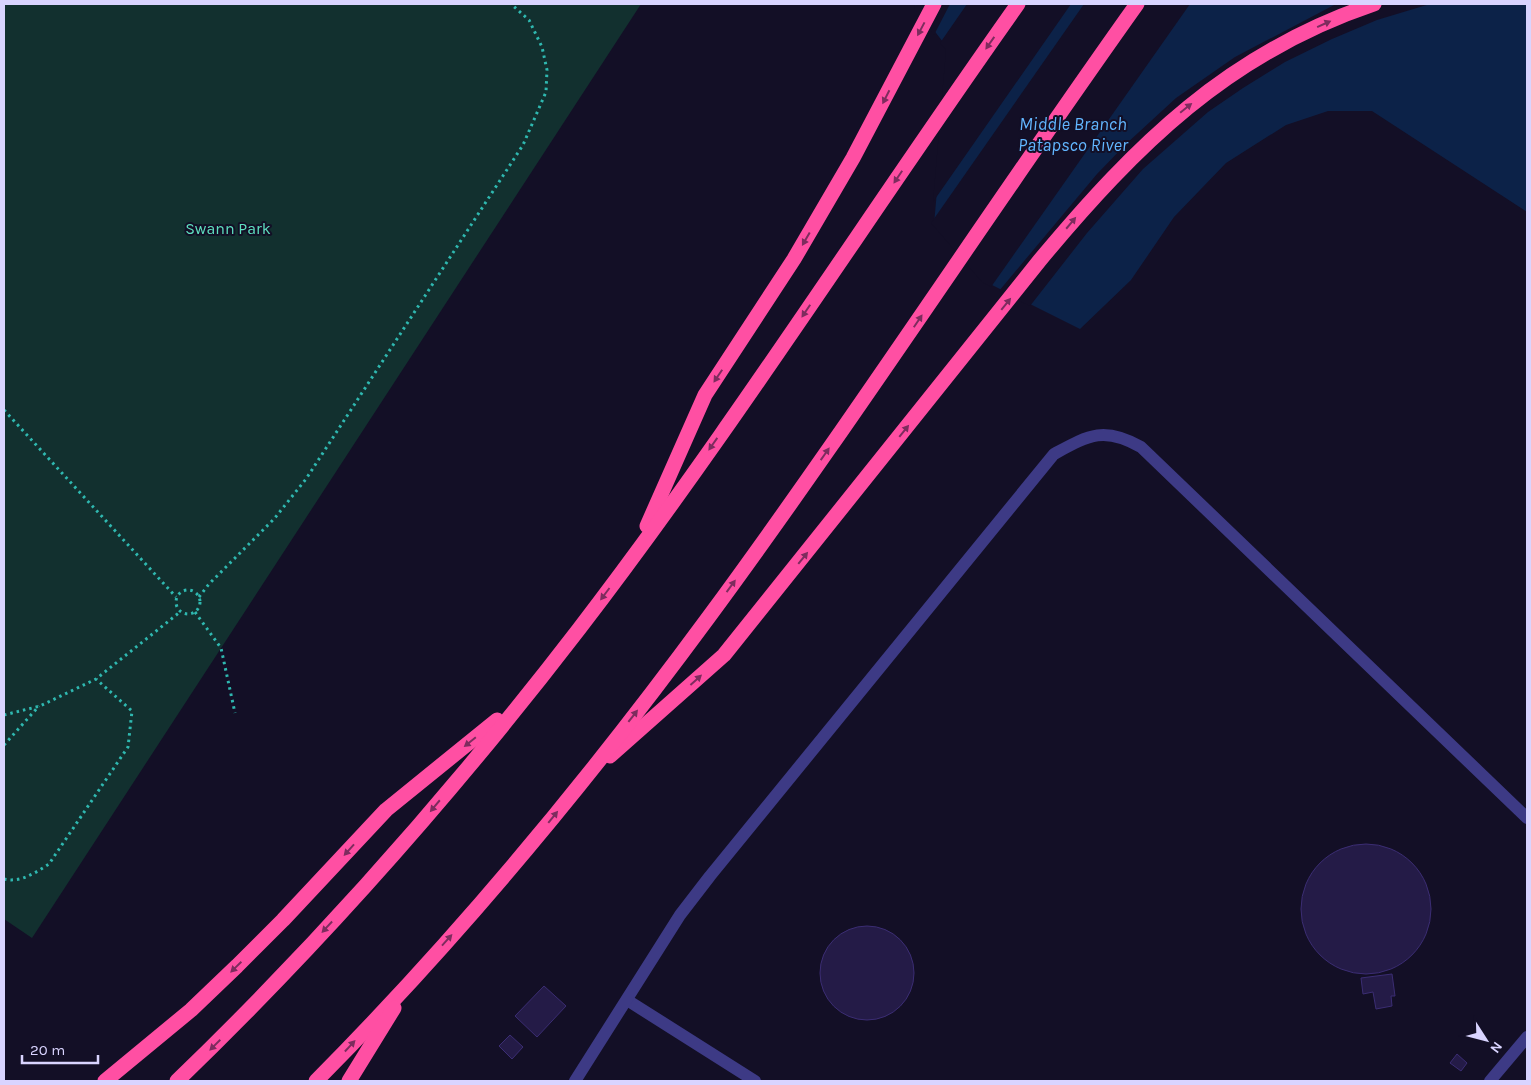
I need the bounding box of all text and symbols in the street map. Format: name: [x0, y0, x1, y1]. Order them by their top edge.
one-way arrow: [1317, 19, 1331, 27]
one-way arrow: [917, 22, 925, 36]
one-way arrow: [985, 37, 995, 50]
one-way arrow: [882, 90, 890, 105]
one-way arrow: [1179, 103, 1192, 114]
water label: Middle Branch Patapsco River: [1018, 113, 1129, 156]
one-way arrow: [893, 171, 903, 184]
one-way arrow: [1066, 217, 1077, 230]
park label: Swann Park: [185, 219, 271, 238]
one-way arrow: [801, 232, 810, 245]
one-way arrow: [1000, 298, 1011, 311]
one-way arrow: [801, 305, 811, 318]
one-way arrow: [913, 314, 923, 327]
one-way arrow: [713, 369, 723, 382]
one-way arrow: [899, 424, 909, 438]
one-way arrow: [708, 438, 718, 451]
one-way arrow: [819, 448, 830, 461]
one-way arrow: [797, 551, 808, 564]
one-way arrow: [726, 580, 736, 593]
one-way arrow: [600, 587, 610, 601]
one-way arrow: [690, 674, 702, 686]
one-way arrow: [628, 709, 638, 723]
one-way arrow: [464, 737, 477, 748]
one-way arrow: [429, 799, 440, 812]
one-way arrow: [547, 811, 558, 824]
one-way arrow: [343, 844, 355, 856]
one-way arrow: [321, 921, 333, 933]
one-way arrow: [441, 935, 453, 947]
one-way arrow: [230, 961, 242, 973]
north arrow: [1461, 1015, 1511, 1065]
scale bar: [22, 1032, 99, 1064]
one-way arrow: [209, 1038, 221, 1050]
text: N: [1486, 1038, 1506, 1056]
text: 20 m: [30, 1041, 65, 1059]
one-way arrow: [344, 1041, 356, 1053]

